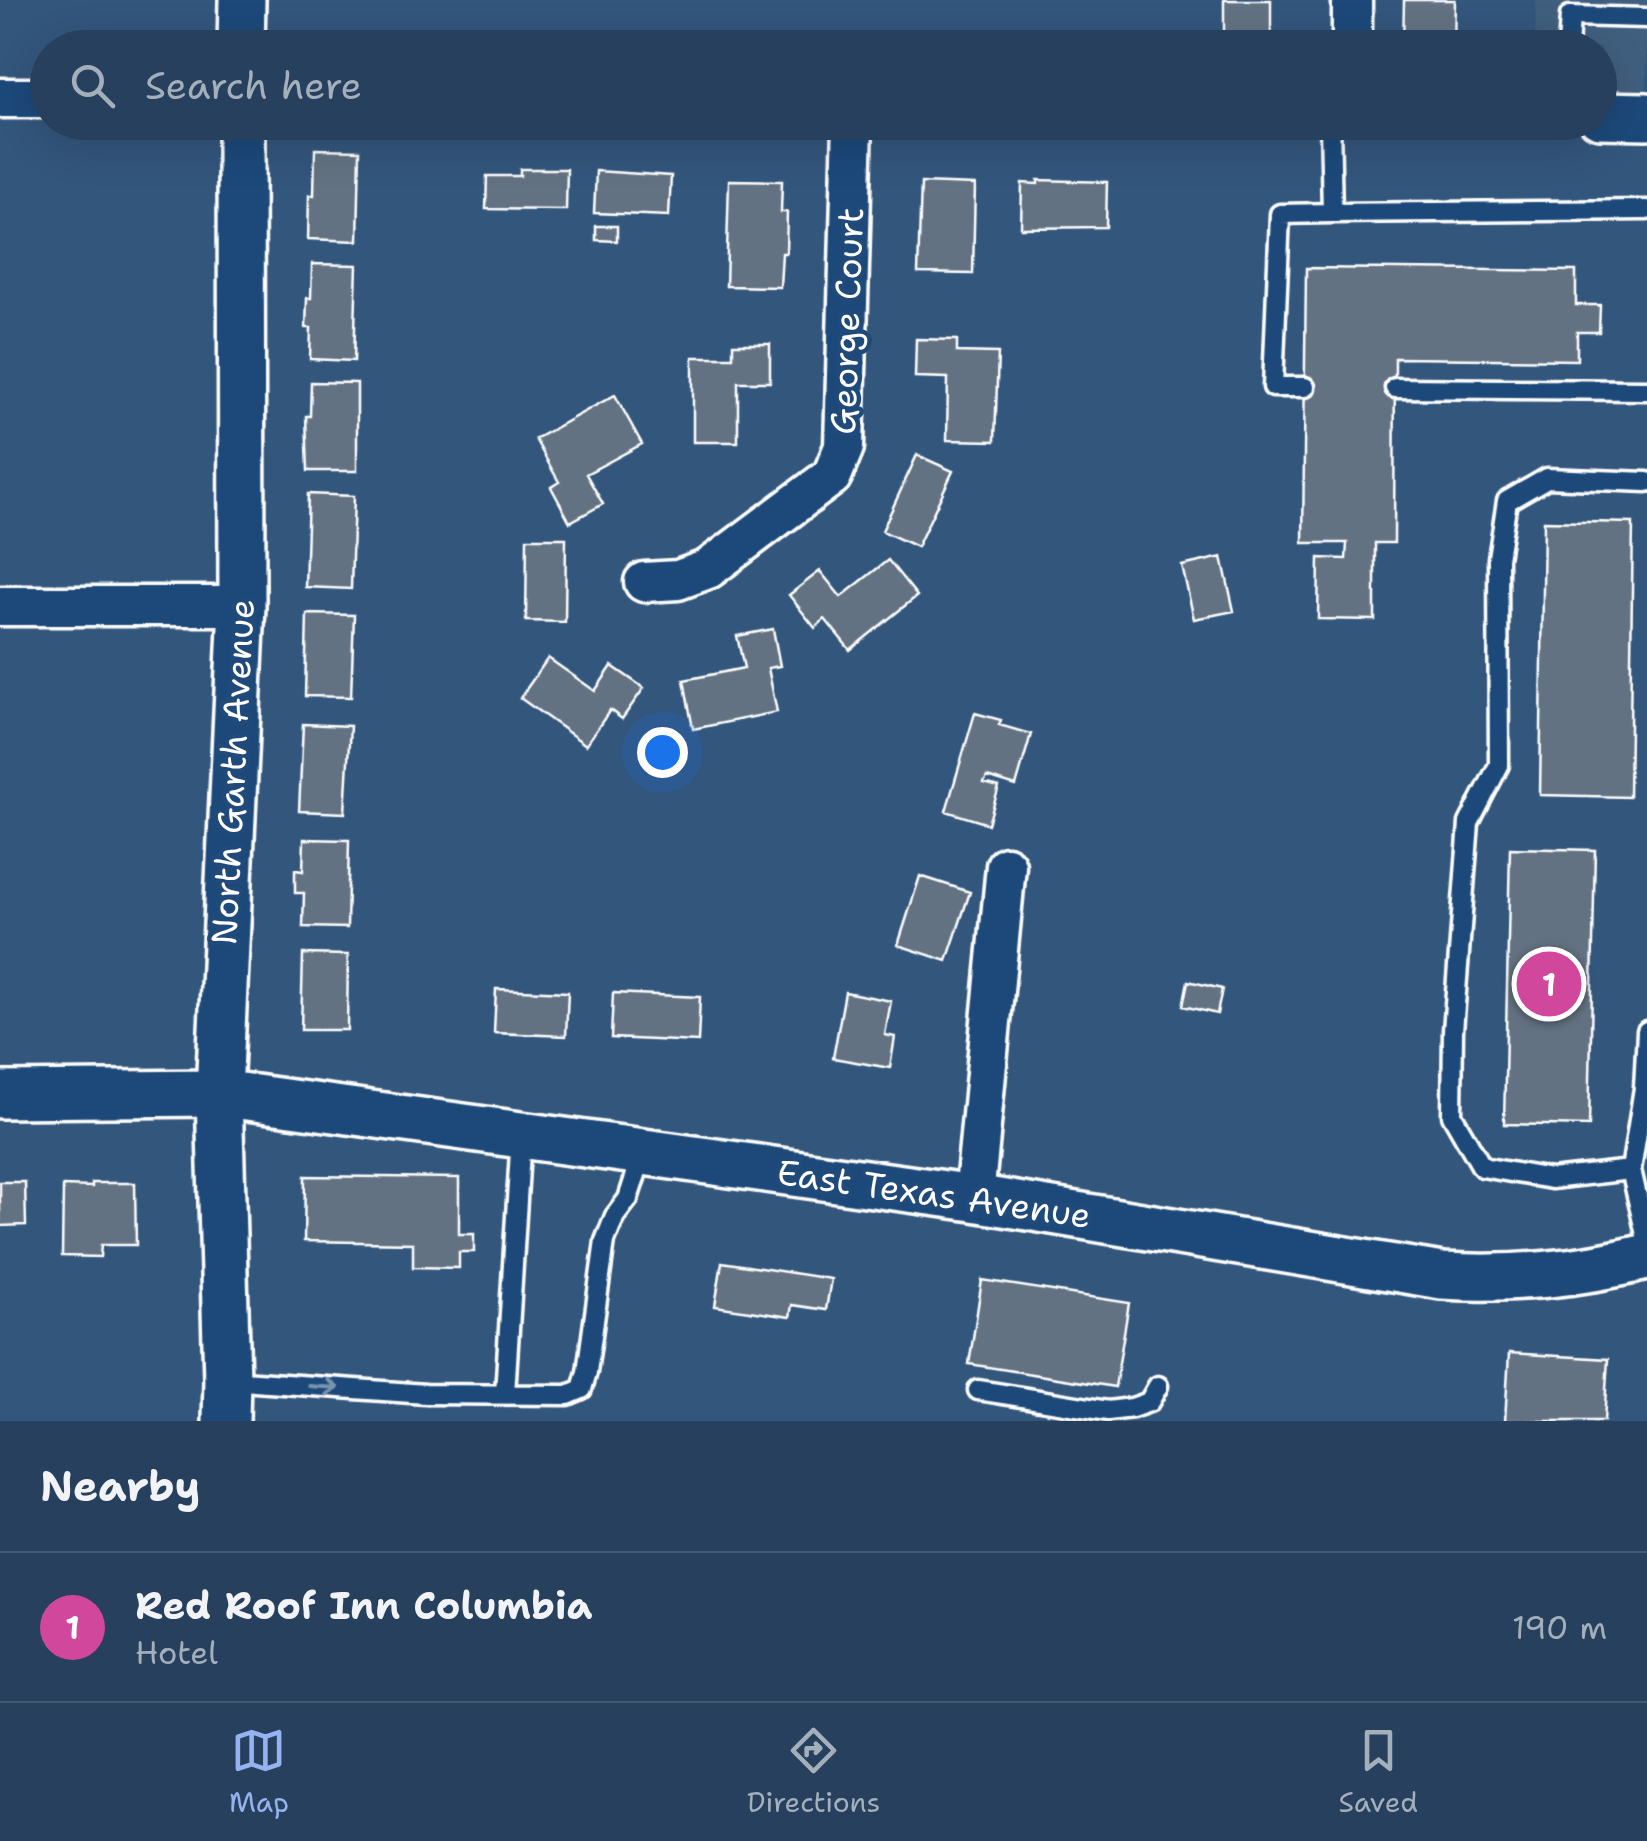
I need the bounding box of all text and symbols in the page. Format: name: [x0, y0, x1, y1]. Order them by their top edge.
search box: [30, 30, 1617, 140]
icon: search: [65, 58, 120, 113]
text: Search here: [145, 60, 362, 111]
street label: George Court: [819, 207, 874, 435]
street label: North Garth Avenue: [200, 598, 265, 946]
your location: [637, 727, 688, 778]
pin: 1: [1516, 946, 1582, 1022]
street label: East Texas Avenue: [774, 1148, 1094, 1239]
one-way arrow: [308, 1378, 340, 1397]
text: Nearby: [40, 1458, 200, 1514]
text: Red Roof Inn Columbia: [135, 1580, 592, 1631]
text: 1: [65, 1606, 80, 1649]
text: 190 m: [1512, 1606, 1607, 1649]
text: Hotel: [135, 1631, 218, 1674]
tab: Map: [229, 1723, 289, 1821]
tab: Directions: [747, 1723, 880, 1821]
tab: Saved: [1338, 1723, 1418, 1821]

